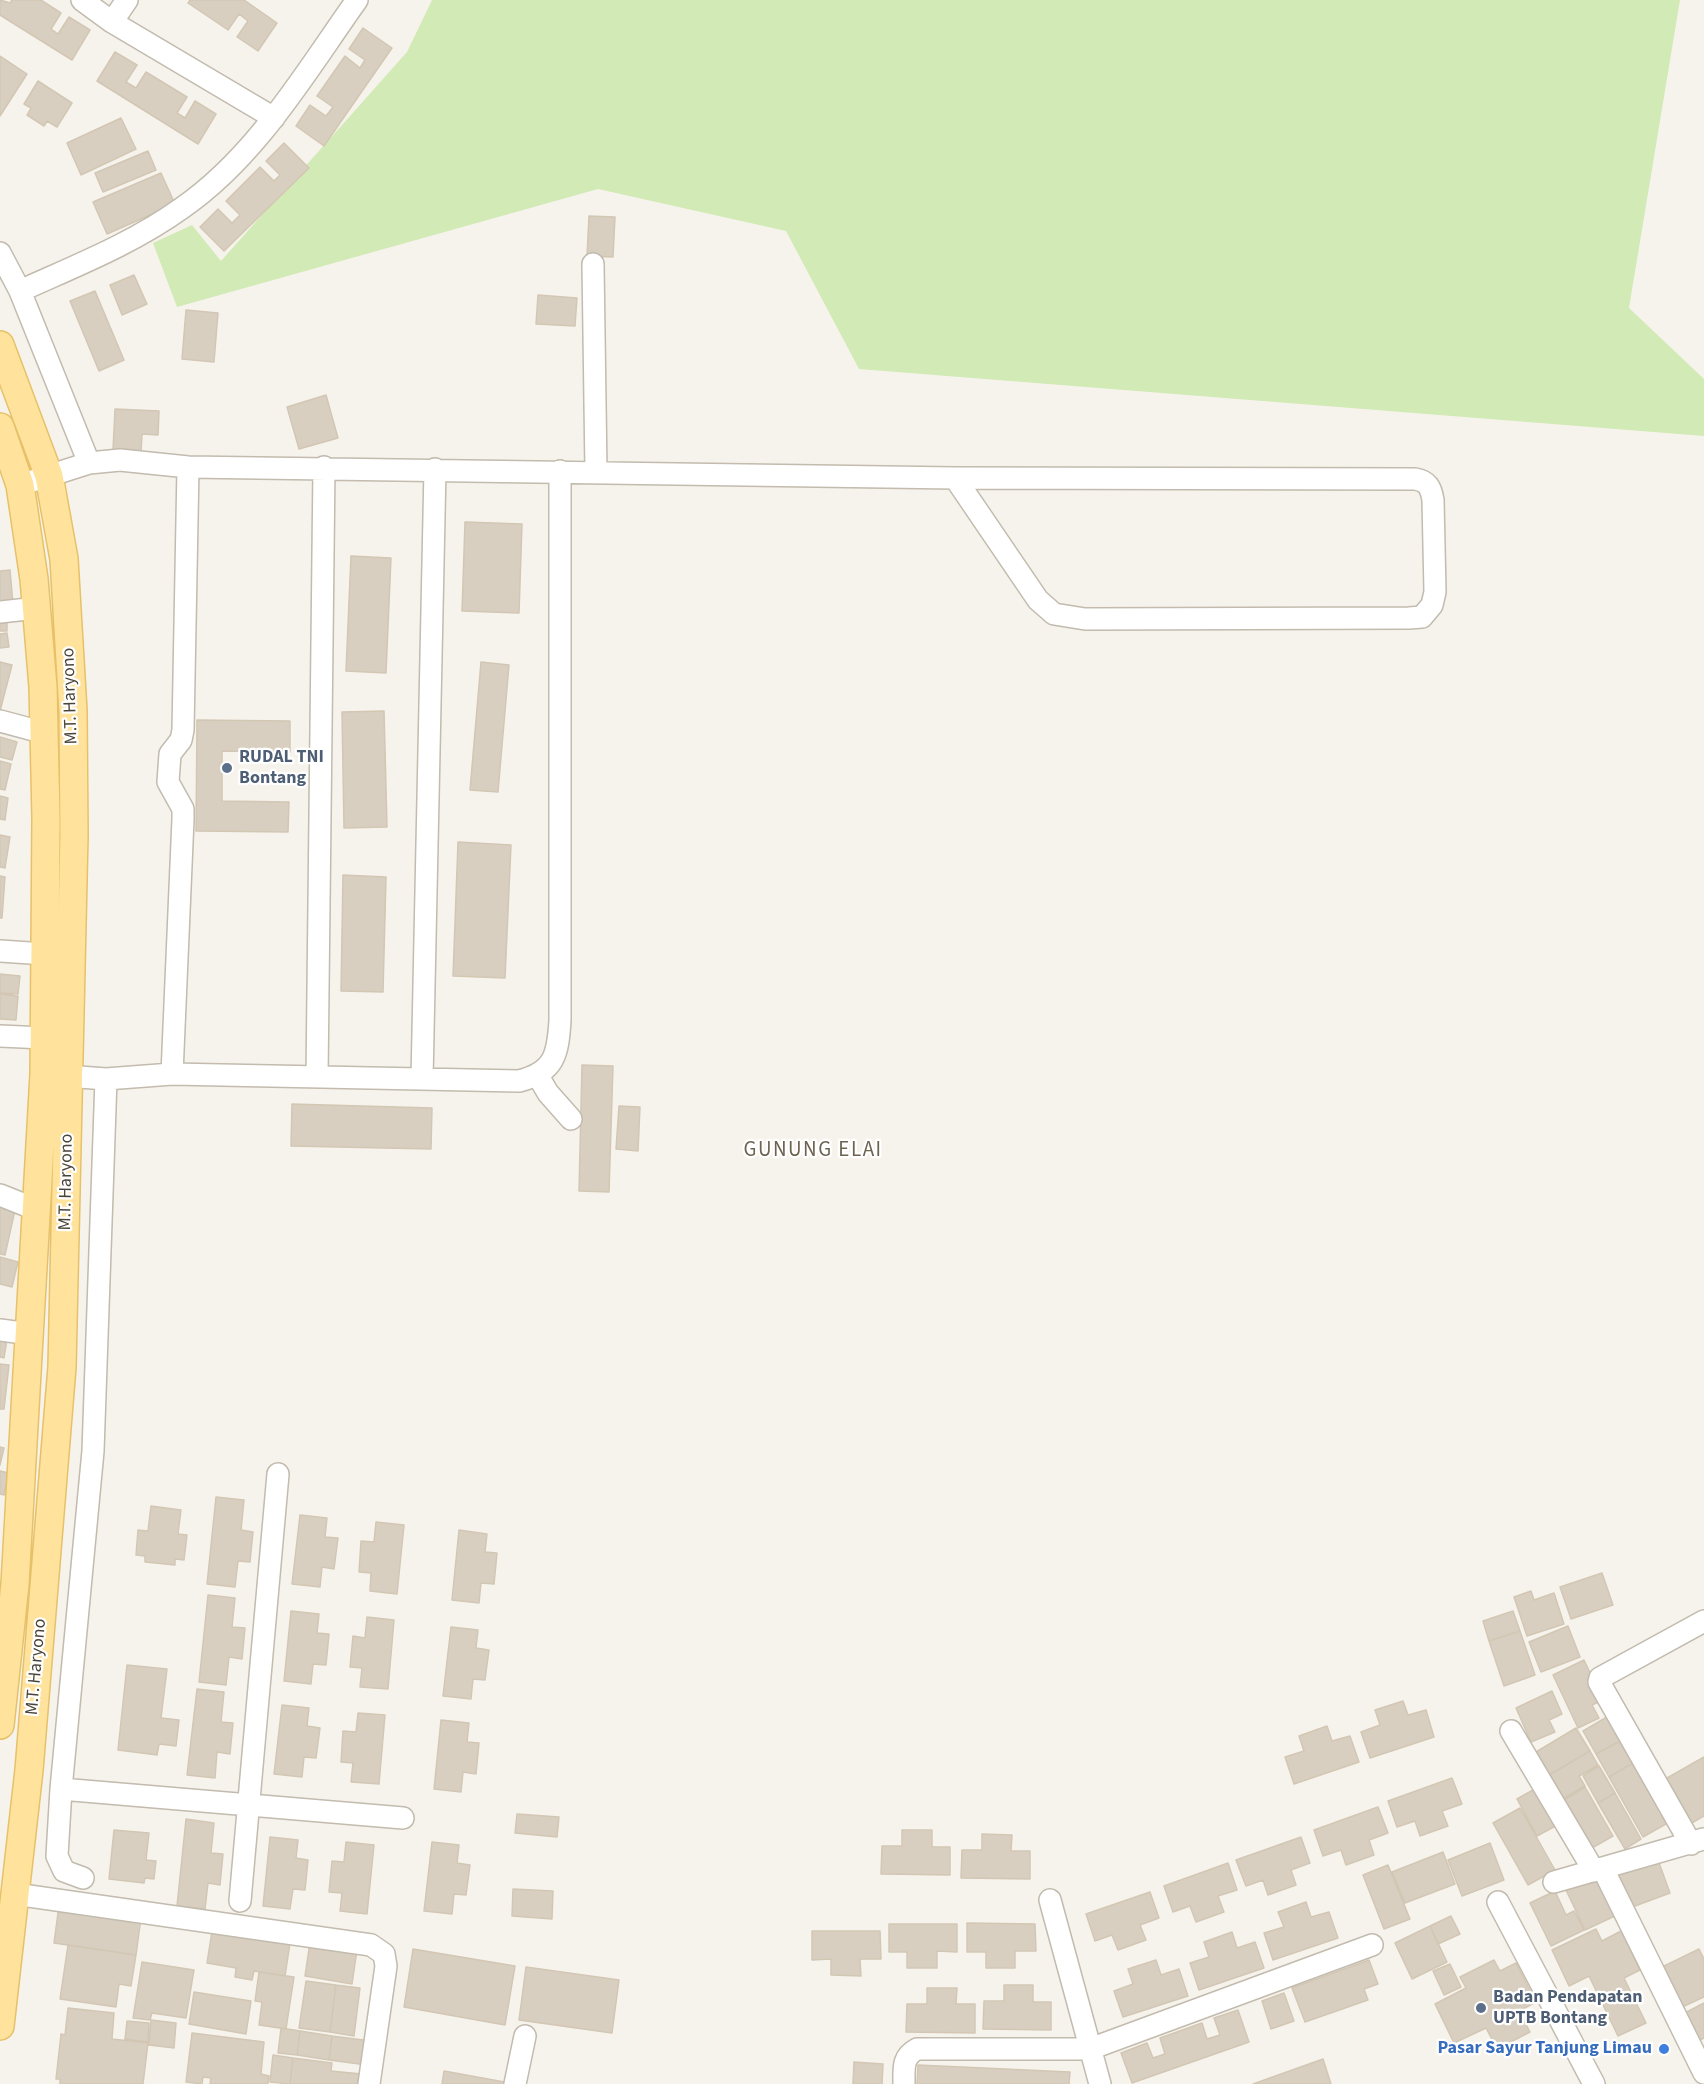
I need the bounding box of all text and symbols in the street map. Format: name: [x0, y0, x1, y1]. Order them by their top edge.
street label: M.T. Haryono: [59, 647, 83, 745]
place label: RUDAL TNI Bontang: [239, 747, 324, 789]
marker: RUDAL TNI Bontang: [220, 761, 234, 775]
street label: M.T. Haryono: [55, 1133, 79, 1231]
district label: GUNUNG ELAI: [743, 1138, 883, 1164]
street label: M.T. Haryono: [22, 1618, 52, 1716]
place label: Badan Pendapatan UPTB Bontang: [1493, 1987, 1642, 2030]
marker: Badan Pendapatan UPTB Bontang: [1474, 2001, 1488, 2015]
place label: Pasar Sayur Tanjung Limau: [1437, 2038, 1652, 2060]
marker: Pasar Sayur Tanjung Limau: [1657, 2042, 1671, 2056]

